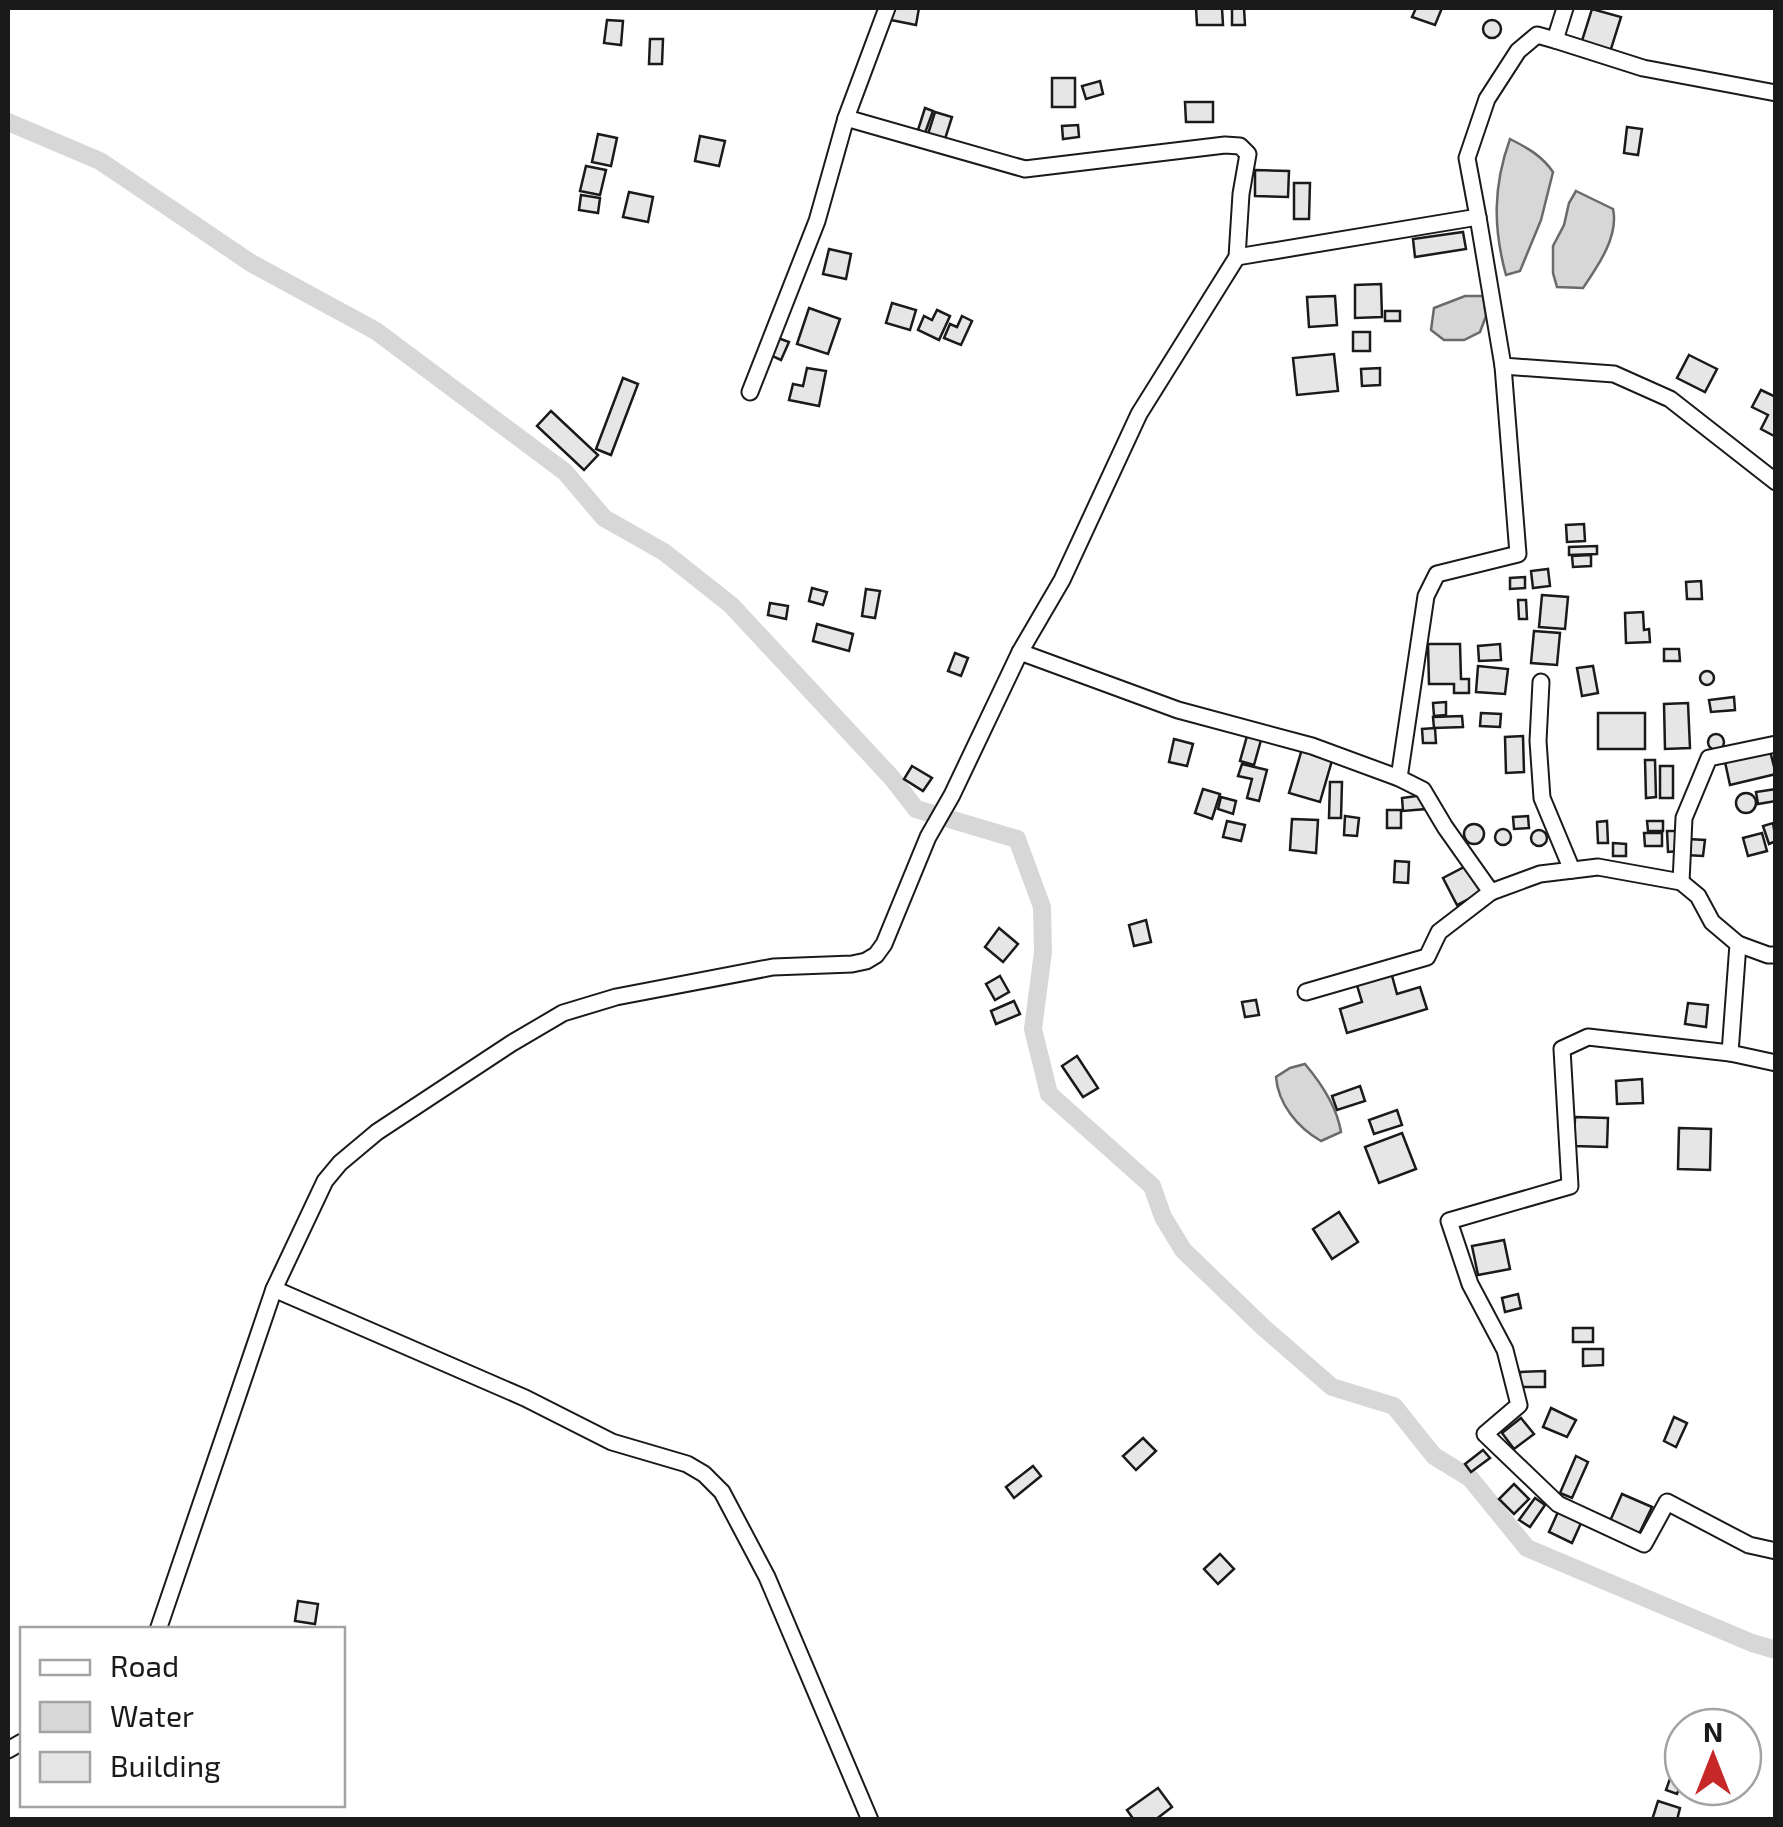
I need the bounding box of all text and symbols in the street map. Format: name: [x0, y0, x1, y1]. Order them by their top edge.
legend: [20, 1627, 345, 1807]
text: Road: [110, 1647, 179, 1683]
text: Water: [110, 1697, 194, 1733]
north arrow: [1663, 1707, 1763, 1807]
text: N: [1703, 1714, 1723, 1748]
text: Building: [110, 1747, 221, 1783]

